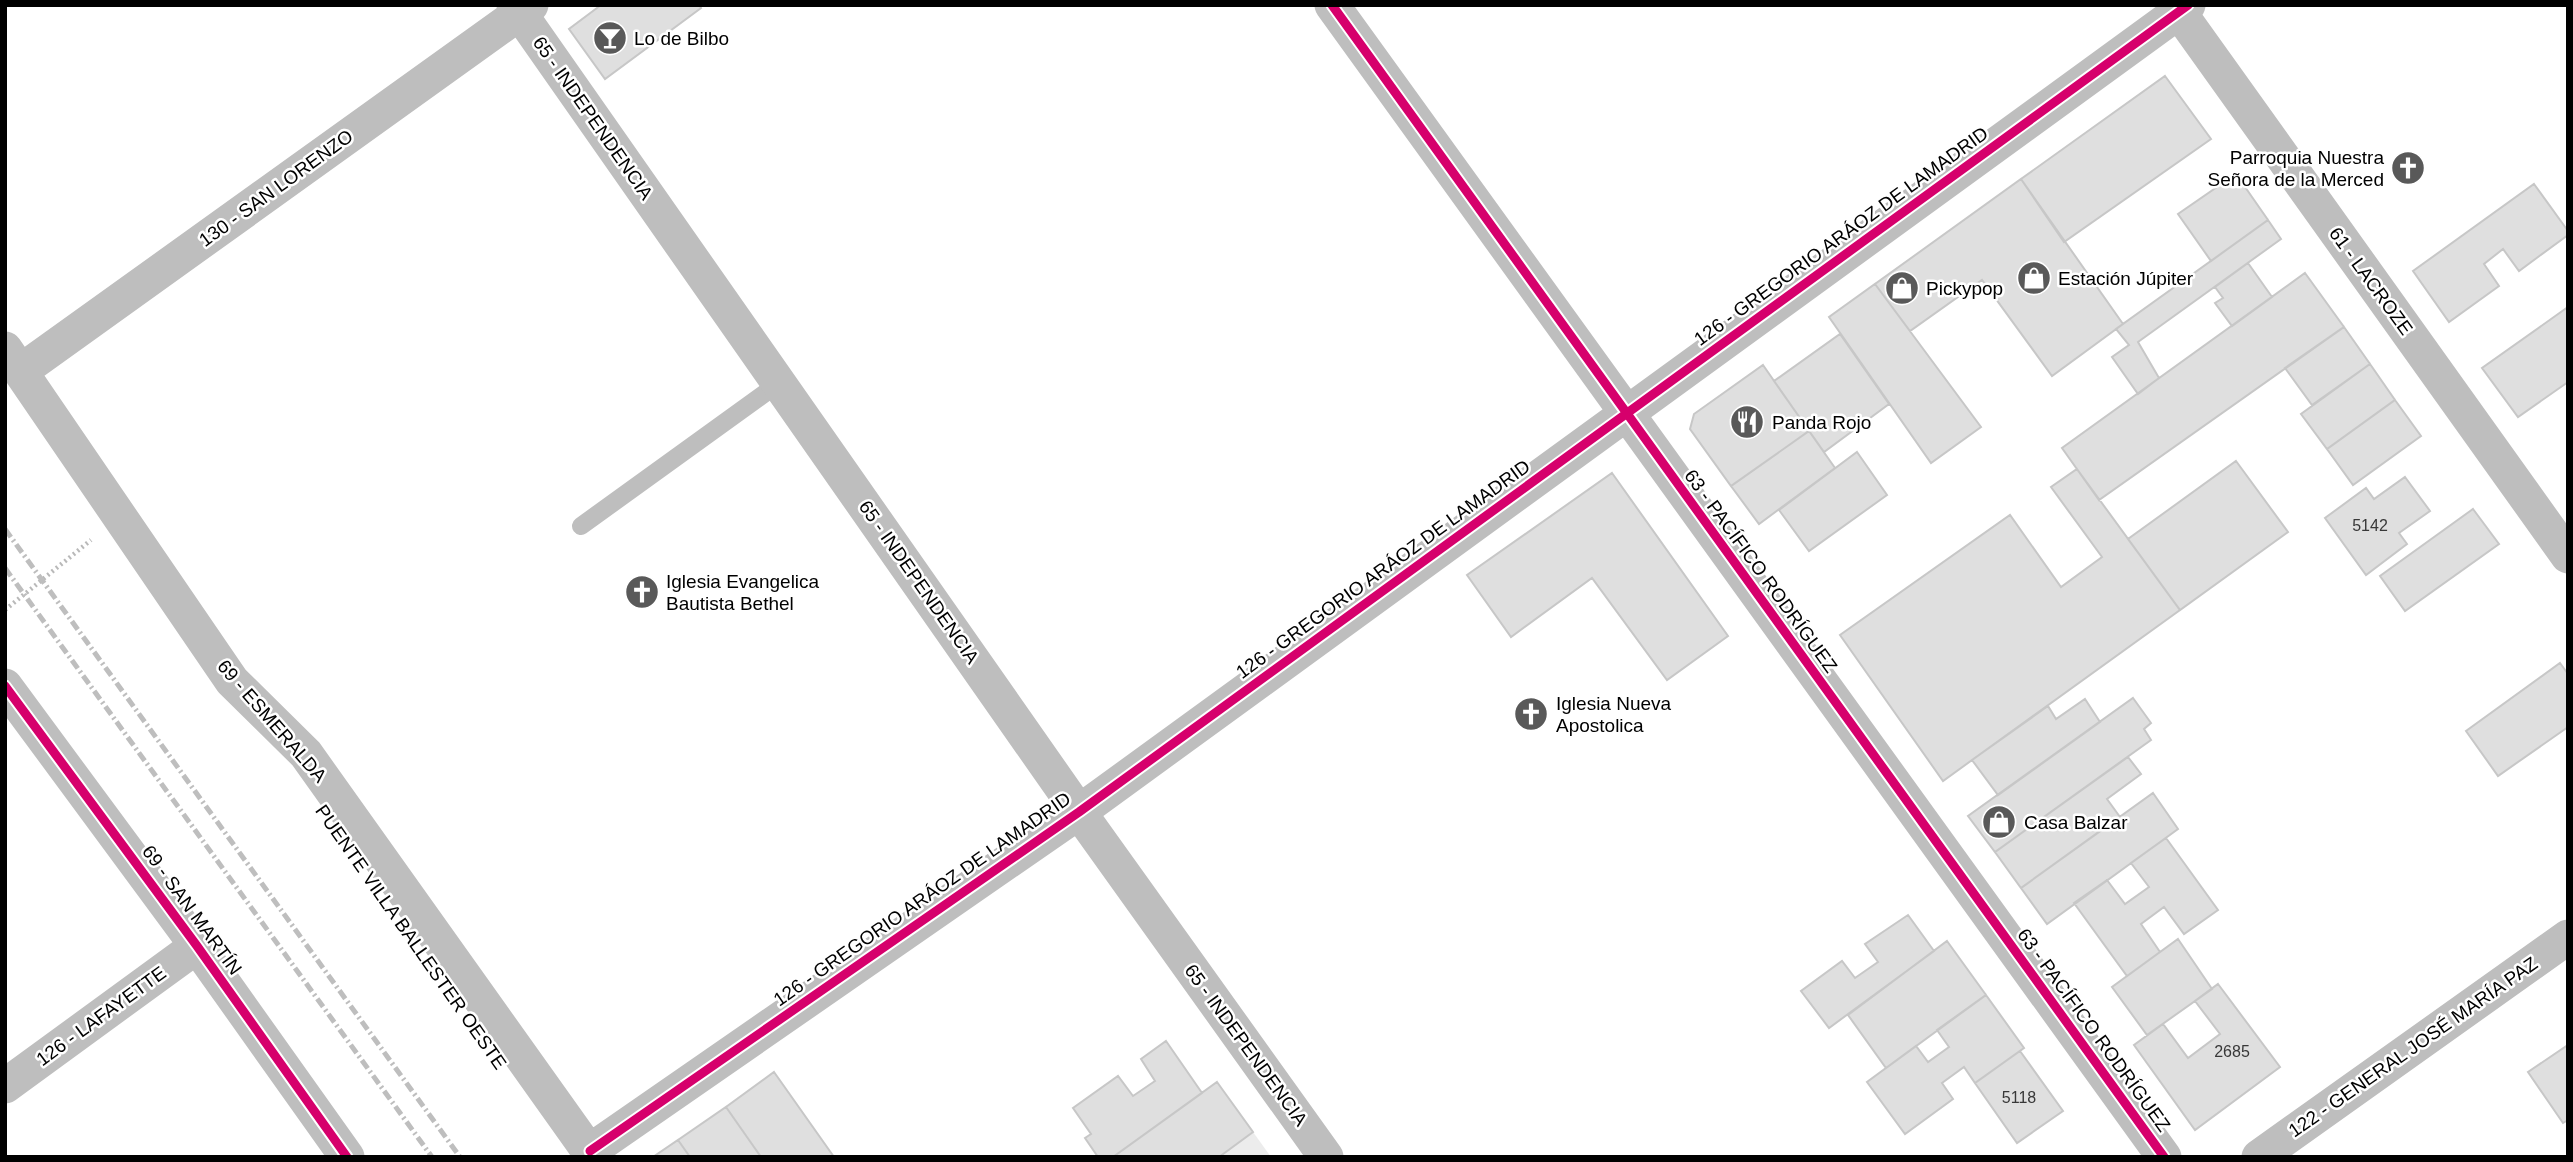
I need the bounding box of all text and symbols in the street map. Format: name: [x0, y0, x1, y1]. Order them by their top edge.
bar icon: Lo de Bilbo: [591, 19, 629, 57]
place label: Lo de Bilbo: [634, 28, 729, 49]
street label: 65 - INDEPENDENCIA: [529, 32, 657, 204]
street label: 126 - GREGORIO ARÁOZ DE LAMADRID: [1690, 122, 1992, 350]
street label: 130 - SAN LORENZO: [195, 125, 357, 251]
place label: Parroquia Nuestra Señora de la Merced: [2208, 147, 2384, 190]
church icon: Parroquia Nuestra Señora de la Merced: [2389, 149, 2427, 187]
street label: 61 - LACROZE: [2325, 223, 2417, 339]
shop icon: Estación Júpiter: [2015, 259, 2053, 297]
place label: Estación Júpiter: [2058, 268, 2194, 289]
shop icon: Pickypop: [1883, 269, 1921, 307]
place label: Pickypop: [1926, 278, 2003, 299]
restaurant icon: Panda Rojo: [1728, 403, 1766, 441]
place label: Panda Rojo: [1772, 412, 1871, 433]
street label: 126 - GREGORIO ARÁOZ DE LAMADRID: [1232, 455, 1534, 683]
street label: 63 - PACÍFICO RODRÍGUEZ: [1680, 465, 1842, 677]
street label: 65 - INDEPENDENCIA: [855, 496, 983, 668]
house number: 5142: [2352, 517, 2388, 534]
place label: Iglesia Evangelica Bautista Bethel: [666, 571, 820, 614]
church icon: Iglesia Evangelica Bautista Bethel: [623, 573, 661, 611]
street label: 69 - ESMERALDA: [213, 656, 331, 787]
place label: Iglesia Nueva Apostolica: [1556, 693, 1672, 736]
church icon: Iglesia Nueva Apostolica: [1512, 695, 1550, 733]
street label: 126 - GREGORIO ARÁOZ DE LAMADRID: [769, 788, 1075, 1010]
street label: PUENTE VILLA BALLESTER OESTE: [311, 801, 511, 1073]
shop icon: Casa Balzar: [1980, 803, 2018, 841]
place label: Casa Balzar: [2024, 812, 2128, 833]
street label: 69 - SAN MARTÍN: [138, 841, 246, 979]
street label: 63 - PACÍFICO RODRÍGUEZ: [2013, 924, 2175, 1136]
street label: 122 - GENERAL JOSÉ MARÍA PAZ: [2285, 952, 2542, 1141]
street label: 65 - INDEPENDENCIA: [1180, 960, 1312, 1130]
street label: 126 - LAFAYETTE: [32, 962, 170, 1070]
house number: 2685: [2214, 1043, 2250, 1060]
house number: 5118: [2002, 1089, 2036, 1106]

